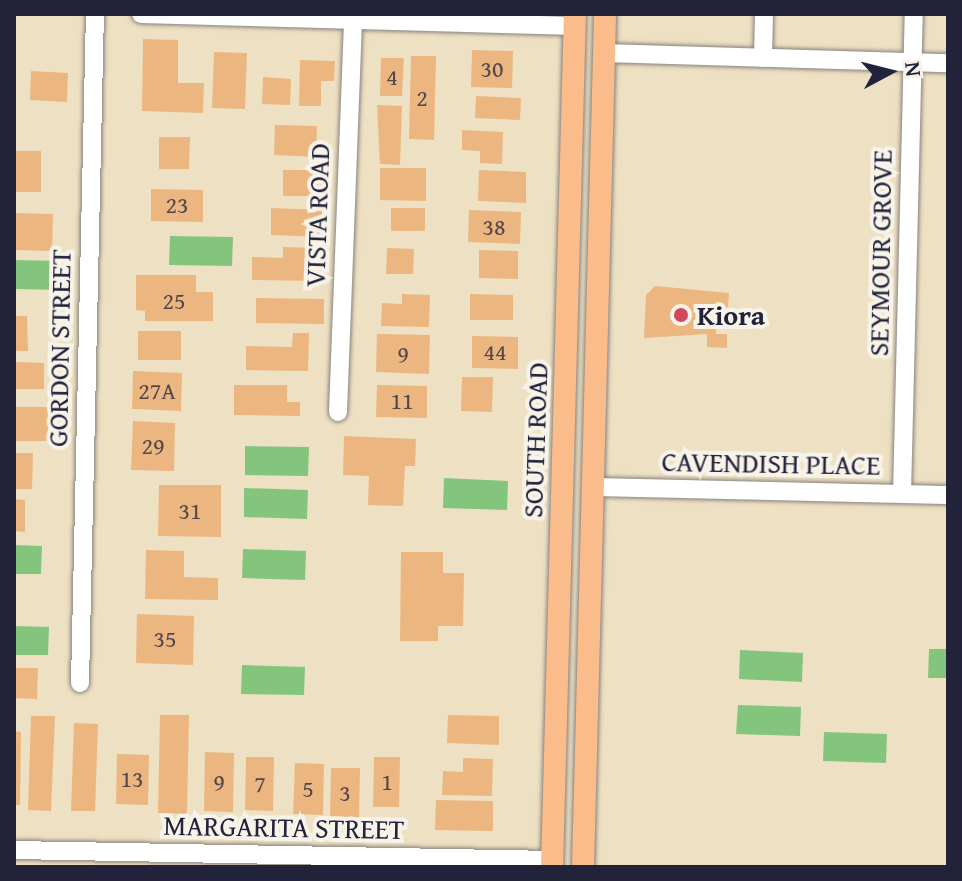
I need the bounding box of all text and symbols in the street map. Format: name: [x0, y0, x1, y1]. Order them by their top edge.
north arrow: [850, 32, 930, 112]
house number: 30: [480, 55, 504, 83]
text: N: [897, 60, 931, 78]
house number: 4: [386, 63, 398, 91]
house number: 2: [416, 84, 428, 112]
street label: VISTA ROAD: [298, 142, 336, 288]
street label: SEYMOUR GROVE: [861, 149, 899, 357]
house number: 23: [165, 191, 189, 219]
house number: 38: [482, 213, 506, 241]
street label: GORDON STREET: [40, 249, 78, 447]
house number: 25: [162, 287, 186, 315]
place label: Kiora: [697, 298, 765, 332]
marker: Kiora: [672, 306, 690, 324]
house number: 44: [483, 338, 507, 366]
house number: 9: [397, 340, 409, 368]
street label: SOUTH ROAD: [515, 362, 555, 518]
house number: 27A: [138, 377, 176, 405]
house number: 11: [390, 387, 414, 415]
house number: 29: [141, 432, 165, 460]
street label: CAVENDISH PLACE: [661, 444, 881, 482]
house number: 31: [178, 497, 202, 525]
house number: 35: [153, 625, 177, 653]
house number: 13: [120, 765, 144, 793]
house number: 9: [213, 768, 225, 796]
house number: 1: [381, 768, 393, 796]
house number: 7: [254, 770, 266, 798]
house number: 5: [302, 775, 314, 803]
house number: 3: [339, 779, 351, 807]
street label: MARGARITA STREET: [163, 808, 405, 846]

